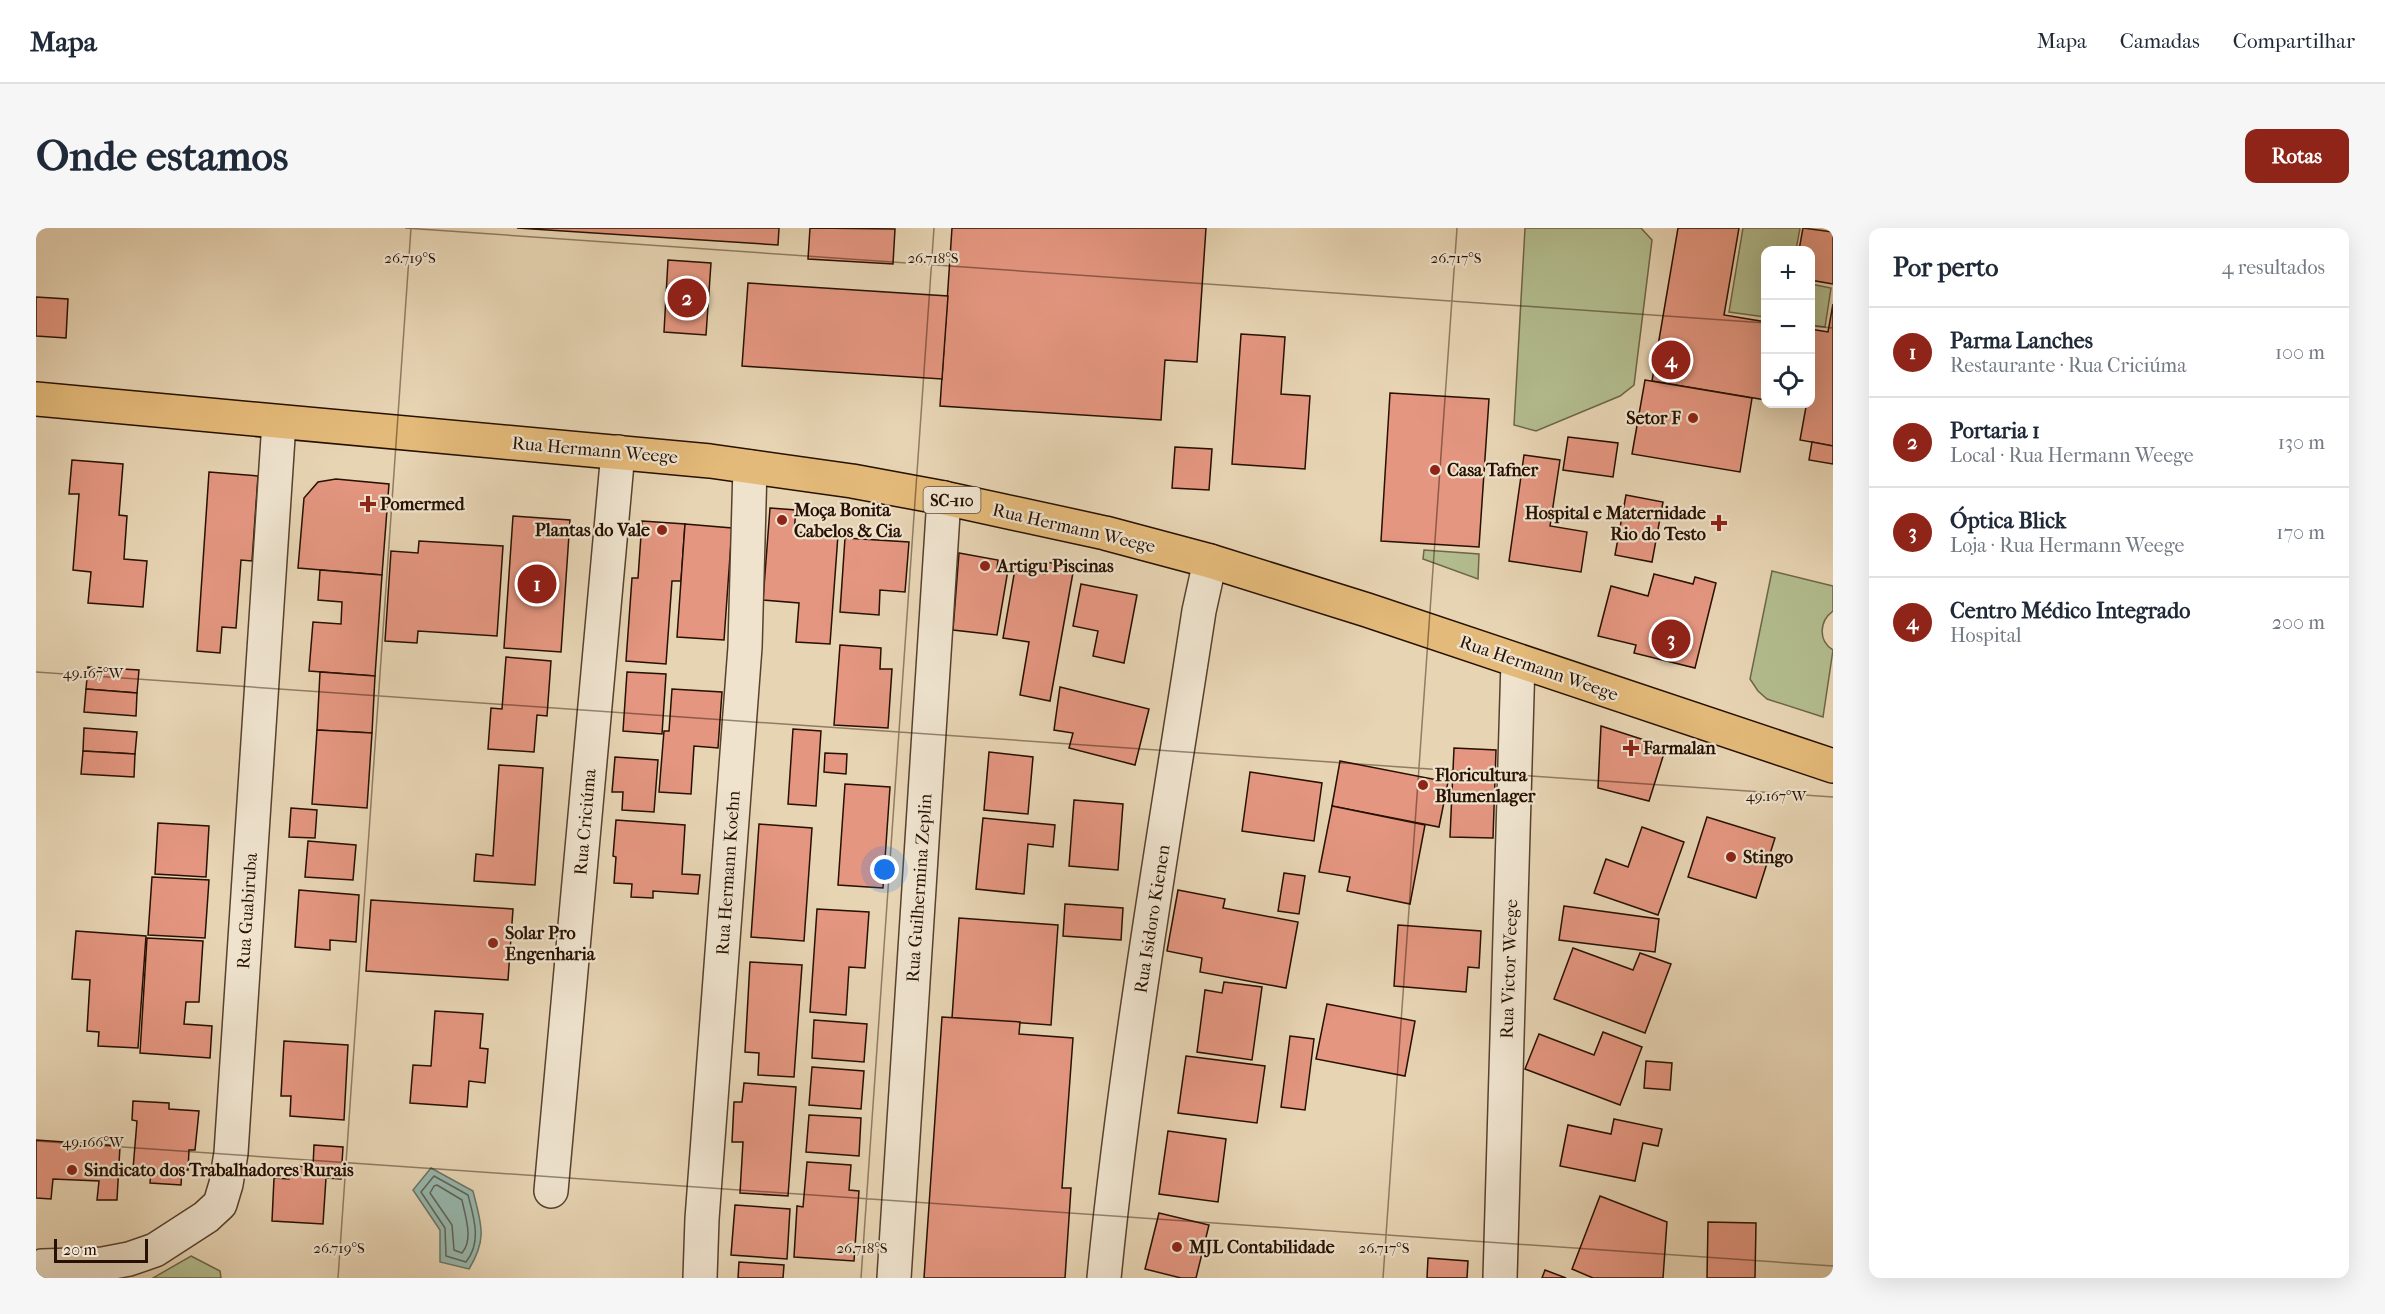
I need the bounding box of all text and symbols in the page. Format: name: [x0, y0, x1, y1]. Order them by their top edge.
text: Mapa: [30, 25, 97, 58]
text: Mapa: [2037, 29, 2087, 53]
text: Camadas: [2120, 29, 2200, 53]
text: Compartilhar: [2233, 29, 2355, 53]
button: Rotas: [2245, 129, 2349, 183]
text: Onde estamos: [36, 132, 288, 181]
map controls: [1761, 246, 1815, 408]
button: +: [1761, 246, 1815, 300]
text: 26.719°S: [384, 249, 436, 267]
text: 26.718°S: [907, 249, 959, 267]
text: 26.717°S: [1431, 249, 1482, 267]
text: Por perto: [1893, 252, 1998, 283]
text: 4 resultados: [2222, 256, 2325, 279]
pin: 2: [668, 276, 706, 320]
button: −: [1761, 300, 1815, 354]
text: Parma Lanches: [1950, 328, 2093, 354]
pin: 4: [1652, 338, 1690, 382]
text: 1: [1909, 341, 1916, 364]
text: 100 m: [2275, 341, 2325, 364]
button: locate: [1761, 354, 1815, 408]
text: Restaurante · Rua Criciúma: [1950, 354, 2187, 377]
place label: Setor F: [1626, 408, 1681, 429]
marker: Setor F: [1686, 411, 1700, 425]
text: Portaria 1: [1950, 418, 2040, 444]
text: 2: [1907, 431, 1918, 454]
text: 130 m: [2278, 431, 2325, 454]
street label: Rua Hermann Weege: [511, 433, 679, 468]
text: Local · Rua Hermann Weege: [1950, 444, 2194, 467]
place label: Casa Tafner: [1447, 460, 1538, 481]
marker: Casa Tafner: [1428, 463, 1442, 477]
road number: SC-110: [924, 487, 980, 513]
place label: Pomermed: [380, 494, 466, 515]
marker: Pomermed: [361, 497, 375, 511]
place label: Moça Bonita Cabelos & Cia: [793, 500, 902, 542]
street label: Rua Hermann Weege: [990, 500, 1157, 557]
place label: Hospital e Maternidade Rio do Testo: [1525, 503, 1706, 545]
text: Óptica Blick: [1950, 508, 2066, 534]
marker: Moça Bonita Cabelos & Cia: [775, 513, 789, 527]
marker: Hospital e Maternidade Rio do Testo: [1710, 514, 1728, 532]
place label: Plantas do Vale: [535, 520, 650, 541]
text: 3: [1908, 521, 1917, 544]
text: 170 m: [2276, 521, 2325, 544]
marker: Plantas do Vale: [655, 523, 669, 537]
text: Loja · Rua Hermann Weege: [1950, 534, 2184, 557]
place label: Artigu Piscinas: [996, 556, 1114, 577]
marker: Artigu Piscinas: [978, 559, 992, 573]
pin: 1: [518, 562, 556, 606]
text: Centro Médico Integrado: [1950, 598, 2190, 624]
text: 4: [1907, 611, 1918, 634]
text: 200 m: [2272, 611, 2325, 634]
pin: 3: [1652, 616, 1690, 662]
text: Hospital: [1950, 624, 2022, 647]
street label: Rua Hermann Weege: [1457, 631, 1621, 706]
text: 49.167°W: [63, 664, 124, 682]
place label: Farmalan: [1642, 738, 1716, 759]
marker: Farmalan: [1624, 741, 1638, 755]
place label: Floricultura Blumenlager: [1434, 765, 1536, 807]
street label: Rua Criciúma: [570, 767, 601, 876]
marker: Floricultura Blumenlager: [1416, 778, 1430, 792]
text: 49.167°W: [1746, 787, 1807, 805]
street label: Rua Hermann Koehn: [712, 789, 745, 956]
street label: Rua Guilhermina Zeplin: [902, 792, 937, 983]
street label: Rua Isidoro Kienen: [1130, 843, 1175, 995]
place label: Stingo: [1743, 847, 1793, 868]
marker: Stingo: [1724, 850, 1738, 864]
street label: Rua Guabiruba: [233, 851, 262, 970]
your location: [870, 855, 899, 884]
street label: Rua Victor Weege: [1497, 899, 1522, 1039]
place label: Solar Pro Engenharia: [505, 923, 596, 965]
marker: Solar Pro Engenharia: [486, 936, 500, 950]
text: 49.166°W: [62, 1133, 125, 1151]
place label: Sindicato dos Trabalhadores Rurais: [84, 1160, 354, 1181]
marker: Sindicato dos Trabalhadores Rurais: [65, 1163, 79, 1177]
scale bar: [54, 1236, 148, 1264]
place label: MJL Contabilidade: [1188, 1237, 1335, 1258]
text: 26.719°S: [313, 1239, 365, 1257]
text: 26.718°S: [836, 1239, 888, 1257]
text: 26.717°S: [1359, 1239, 1410, 1257]
text: 20 m: [63, 1240, 97, 1259]
marker: MJL Contabilidade: [1170, 1240, 1184, 1254]

